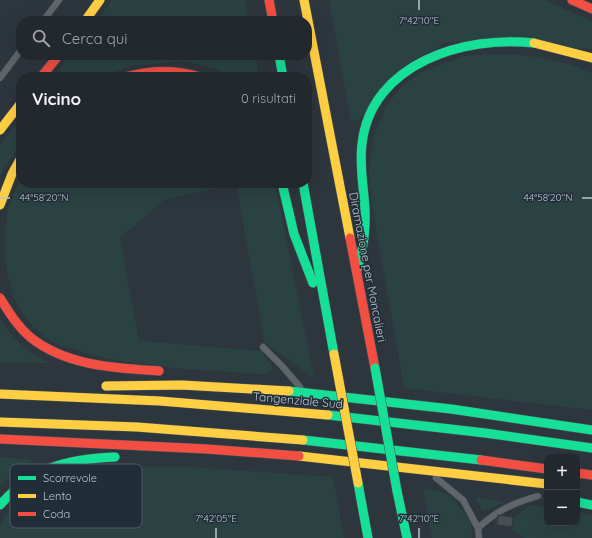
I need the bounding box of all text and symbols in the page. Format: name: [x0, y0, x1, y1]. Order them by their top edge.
text: 7°42'10"E: [399, 14, 439, 27]
search box: [16, 16, 312, 60]
icon: search: [30, 27, 52, 49]
text: Cerca qui: [62, 29, 128, 48]
text: Vicino: [32, 88, 81, 109]
text: 0 risultati: [241, 90, 296, 106]
text: 44°58'20"N: [19, 191, 69, 204]
street label: Diramazione per Moncalieri: [346, 191, 390, 343]
text: 44°58'20"N: [523, 191, 573, 204]
street label: Tangenziale Sud: [252, 389, 344, 411]
map controls: [544, 454, 580, 526]
button: +: [544, 454, 580, 490]
legend: [10, 464, 142, 528]
text: Scorrevole: [43, 471, 97, 485]
text: Lento: [43, 489, 72, 503]
button: −: [544, 490, 580, 526]
text: Coda: [43, 507, 70, 521]
text: 7°42'05"E: [195, 512, 237, 525]
text: 7°42'10"E: [399, 512, 439, 525]

